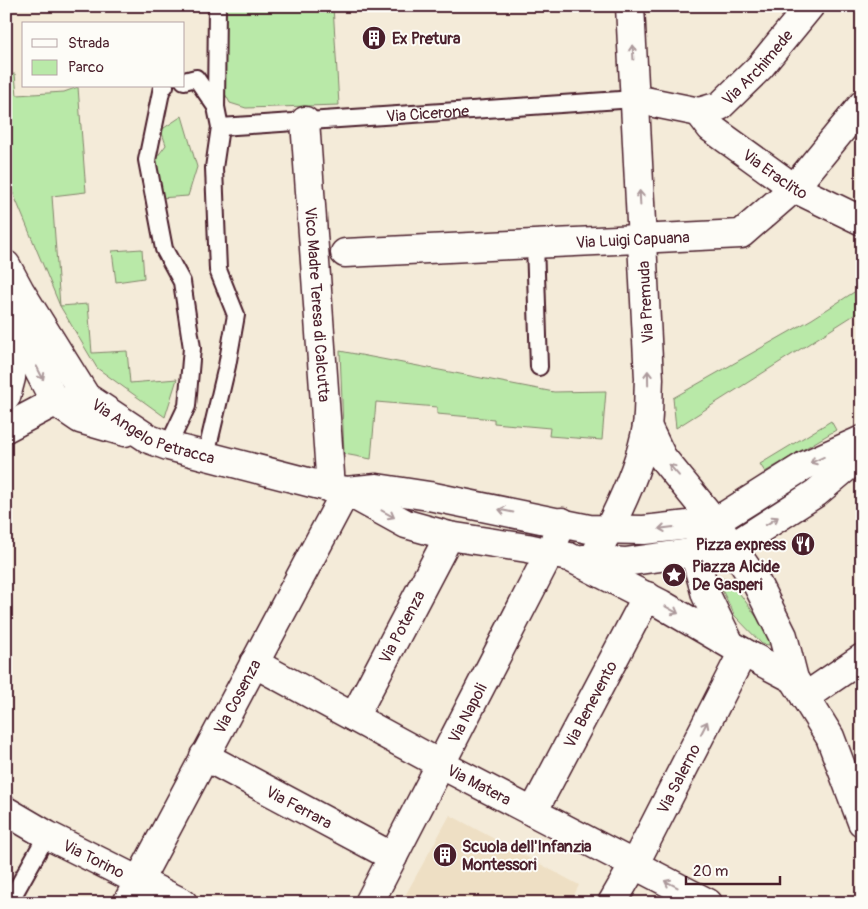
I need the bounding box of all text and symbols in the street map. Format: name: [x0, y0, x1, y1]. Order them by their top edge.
legend: [22, 22, 185, 88]
building icon: Ex Pretura: [361, 25, 387, 51]
street label: Via Archimede: [718, 26, 798, 110]
place label: Ex Pretura: [392, 29, 461, 49]
text: Strada: [68, 34, 109, 53]
one-way arrow: [628, 45, 637, 61]
text: Parco: [68, 58, 104, 77]
street label: Via Cicerone: [386, 101, 470, 127]
street label: Via Eraclito: [738, 145, 811, 204]
one-way arrow: [635, 190, 644, 206]
street label: Vico Madre Teresa di Calcutta: [300, 206, 334, 403]
street label: Via Luigi Capuana: [575, 227, 690, 253]
street label: Via Premuda: [634, 260, 658, 344]
one-way arrow: [36, 365, 45, 380]
one-way arrow: [643, 370, 653, 386]
street label: Via Angelo Petracca: [88, 395, 217, 469]
one-way arrow: [810, 455, 825, 465]
one-way arrow: [668, 464, 679, 477]
one-way arrow: [498, 505, 514, 515]
one-way arrow: [381, 509, 396, 519]
one-way arrow: [764, 516, 778, 526]
one-way arrow: [658, 523, 674, 533]
restaurant icon: Pizza express: [790, 531, 816, 557]
place label: Pizza express: [696, 535, 787, 555]
place label: Piazza Alcide De Gasperi: [692, 557, 781, 595]
place icon: Piazza Alcide De Gasperi: [661, 562, 687, 588]
street label: Via Potenza: [375, 587, 430, 667]
one-way arrow: [664, 606, 679, 615]
street label: Via Cosenza: [210, 656, 266, 738]
street label: Via Benevento: [560, 657, 622, 752]
street label: Via Napoli: [444, 680, 492, 747]
one-way arrow: [700, 721, 709, 736]
street label: Via Salerno: [653, 740, 705, 817]
street label: Via Matera: [443, 760, 514, 810]
street label: Via Ferrara: [262, 782, 335, 834]
street label: Via Torino: [59, 836, 128, 883]
place label: Scuola dell'Infanzia Montessori: [462, 837, 592, 875]
building icon: Scuola dell'Infanzia Montessori: [432, 842, 458, 868]
scale bar: [686, 854, 779, 886]
text: 20 m: [693, 862, 728, 881]
one-way arrow: [664, 879, 679, 888]

